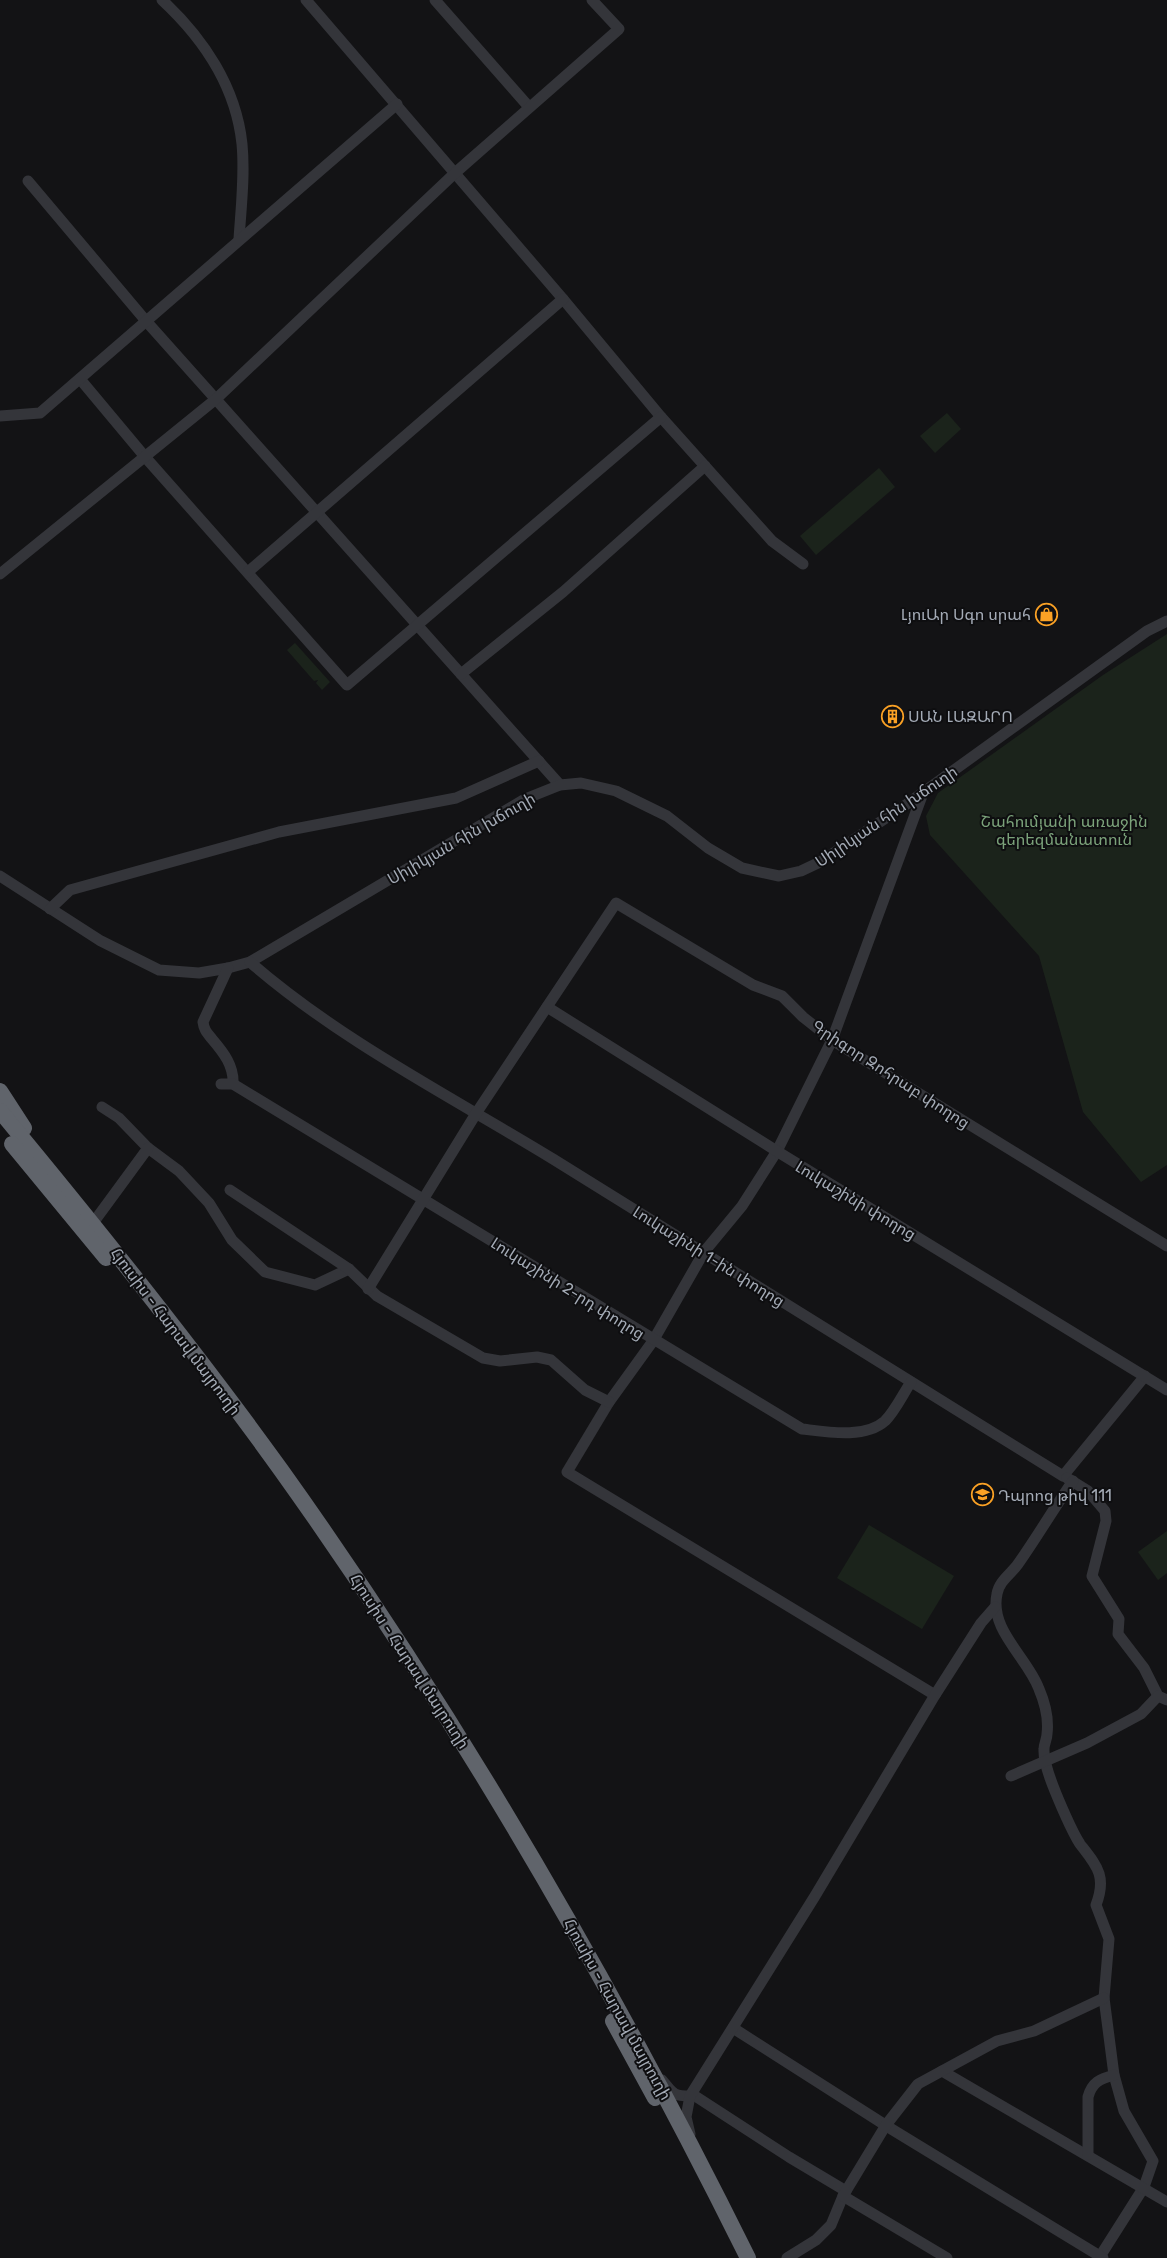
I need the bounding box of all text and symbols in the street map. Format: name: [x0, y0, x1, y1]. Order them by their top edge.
shop icon: ԼյուԱր Սգո սրահ: [1035, 602, 1059, 626]
place label: ԼյուԱր Սգո սրահ: [901, 605, 1031, 624]
building icon: ՍԱՆ ԼԱԶԱՐՈ: [880, 704, 904, 728]
place label: ՍԱՆ ԼԱԶԱՐՈ: [908, 707, 1013, 726]
street label: Սիլիկյան հին խճուղի: [812, 762, 961, 871]
street label: Սիլիկյան հին խճուղի: [384, 788, 538, 889]
park label: Շահումյանի առաջին գերեզմանատուն: [980, 812, 1148, 849]
street label: Գրիգոր Զոհրաբ փողոց: [808, 1016, 973, 1133]
street label: Լուկաշինի փողոց: [792, 1157, 920, 1244]
street label: Լուկաշինի 1-ին փողոց: [629, 1202, 788, 1311]
street label: Լուկաշինի 2-րդ փողոց: [487, 1233, 648, 1344]
street label: Հյուսիս - Հարավ մայրուղի: [106, 1244, 245, 1419]
school or university icon: Դպրոց թիվ 111: [970, 1483, 994, 1507]
place label: Դպրոց թիվ 111: [998, 1486, 1112, 1505]
street label: Հյուսիս - Հարավ մայրուղի: [346, 1570, 473, 1752]
street label: Հյուսիս - Հարավ մայրուղի: [560, 1915, 675, 2103]

